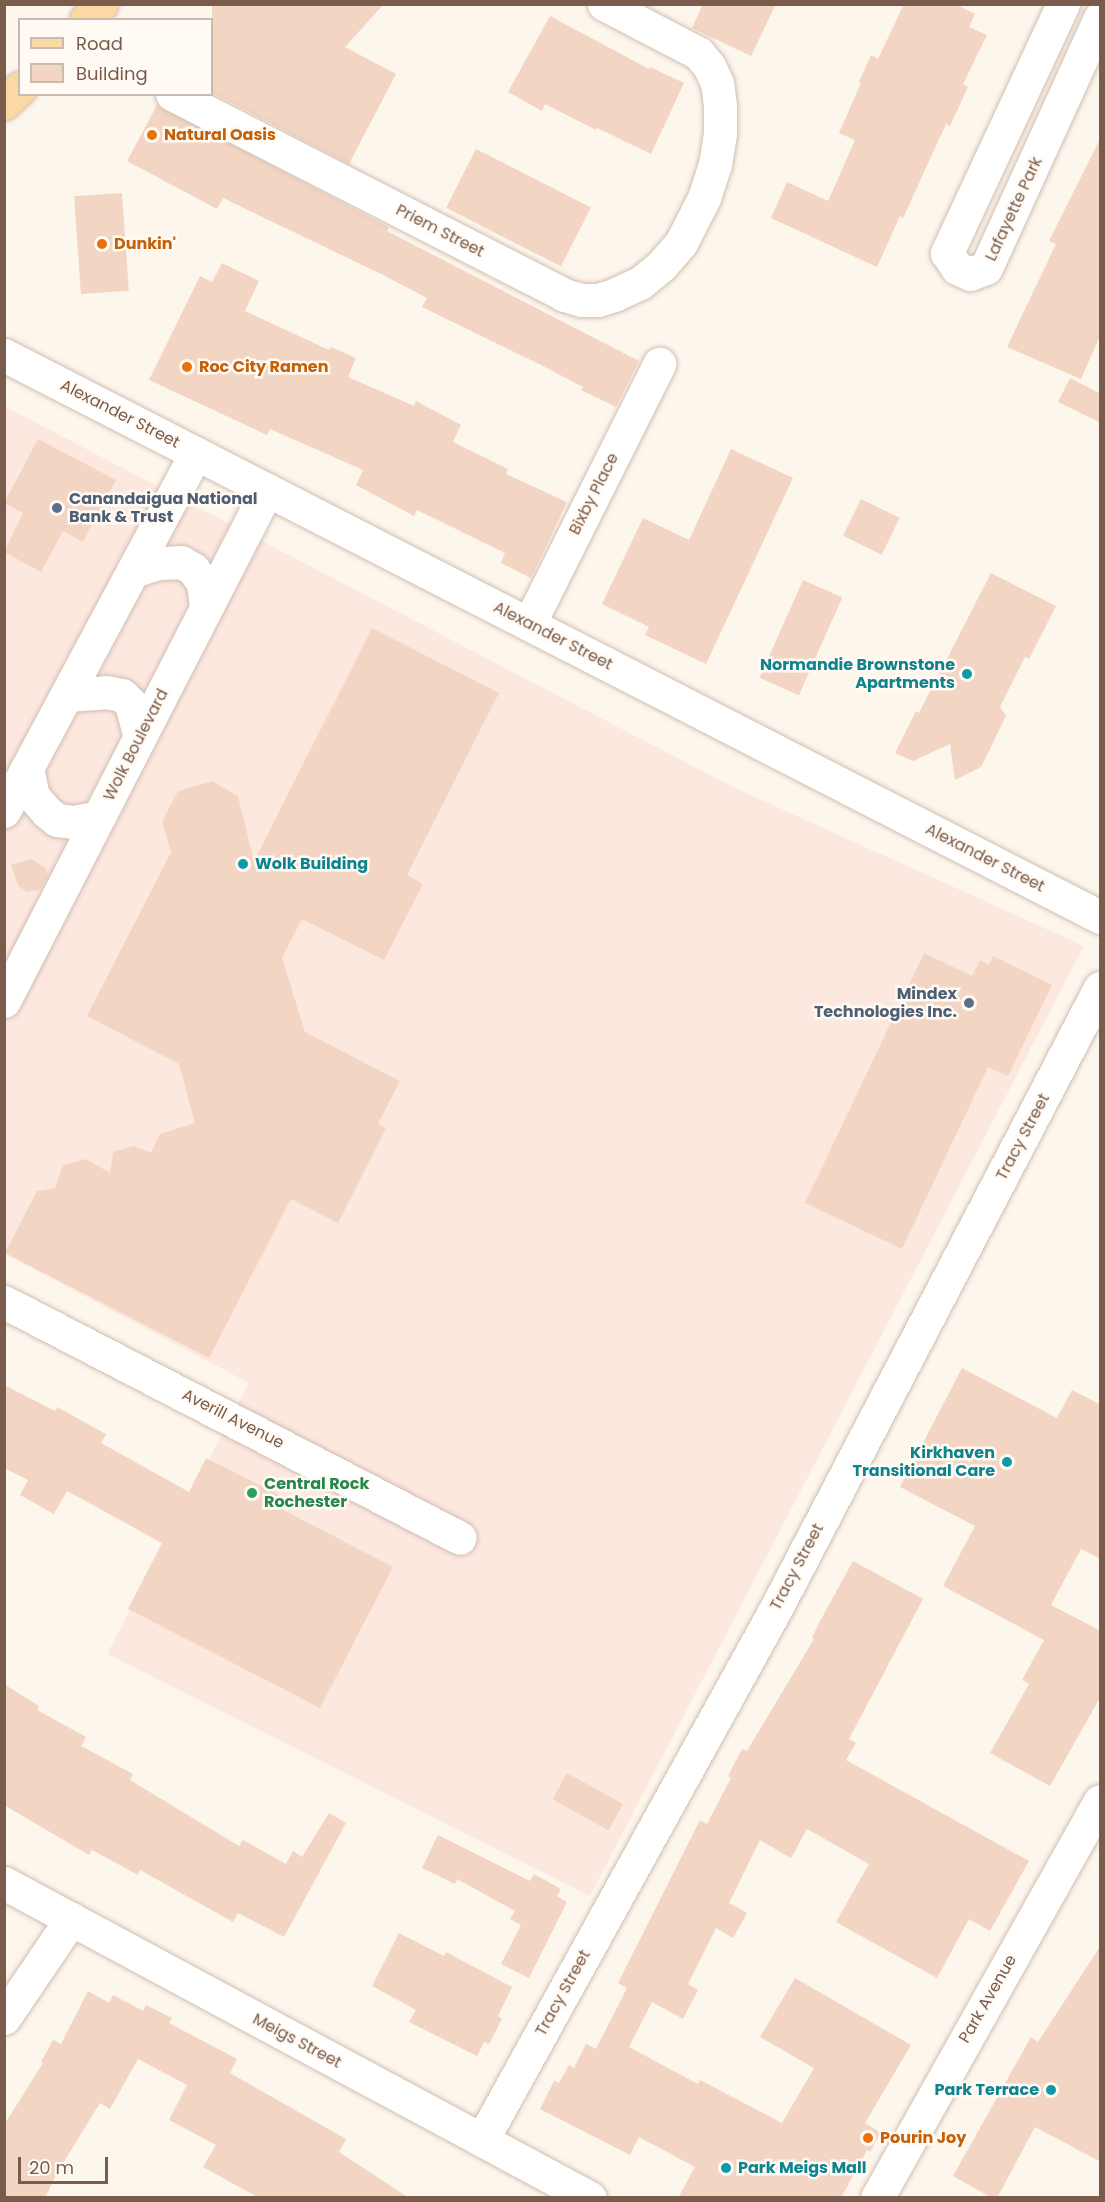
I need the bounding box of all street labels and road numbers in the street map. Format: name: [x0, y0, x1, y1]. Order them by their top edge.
street label: Lafayette Park: [981, 154, 1047, 264]
street label: Priem Street: [393, 200, 487, 262]
street label: Alexander Street: [57, 376, 183, 452]
street label: Bixby Place: [565, 450, 623, 538]
street label: Alexander Street: [490, 598, 616, 674]
street label: Wolk Boulevard: [100, 686, 172, 804]
street label: Alexander Street: [922, 820, 1048, 896]
street label: Tracy Street: [992, 1090, 1054, 1184]
street label: Averill Avenue: [179, 1385, 287, 1453]
street label: Tracy Street: [766, 1520, 828, 1614]
street label: Tracy Street: [532, 1947, 594, 2039]
street label: Park Avenue: [955, 1951, 1021, 2047]
street label: Meigs Street: [249, 2010, 345, 2072]

